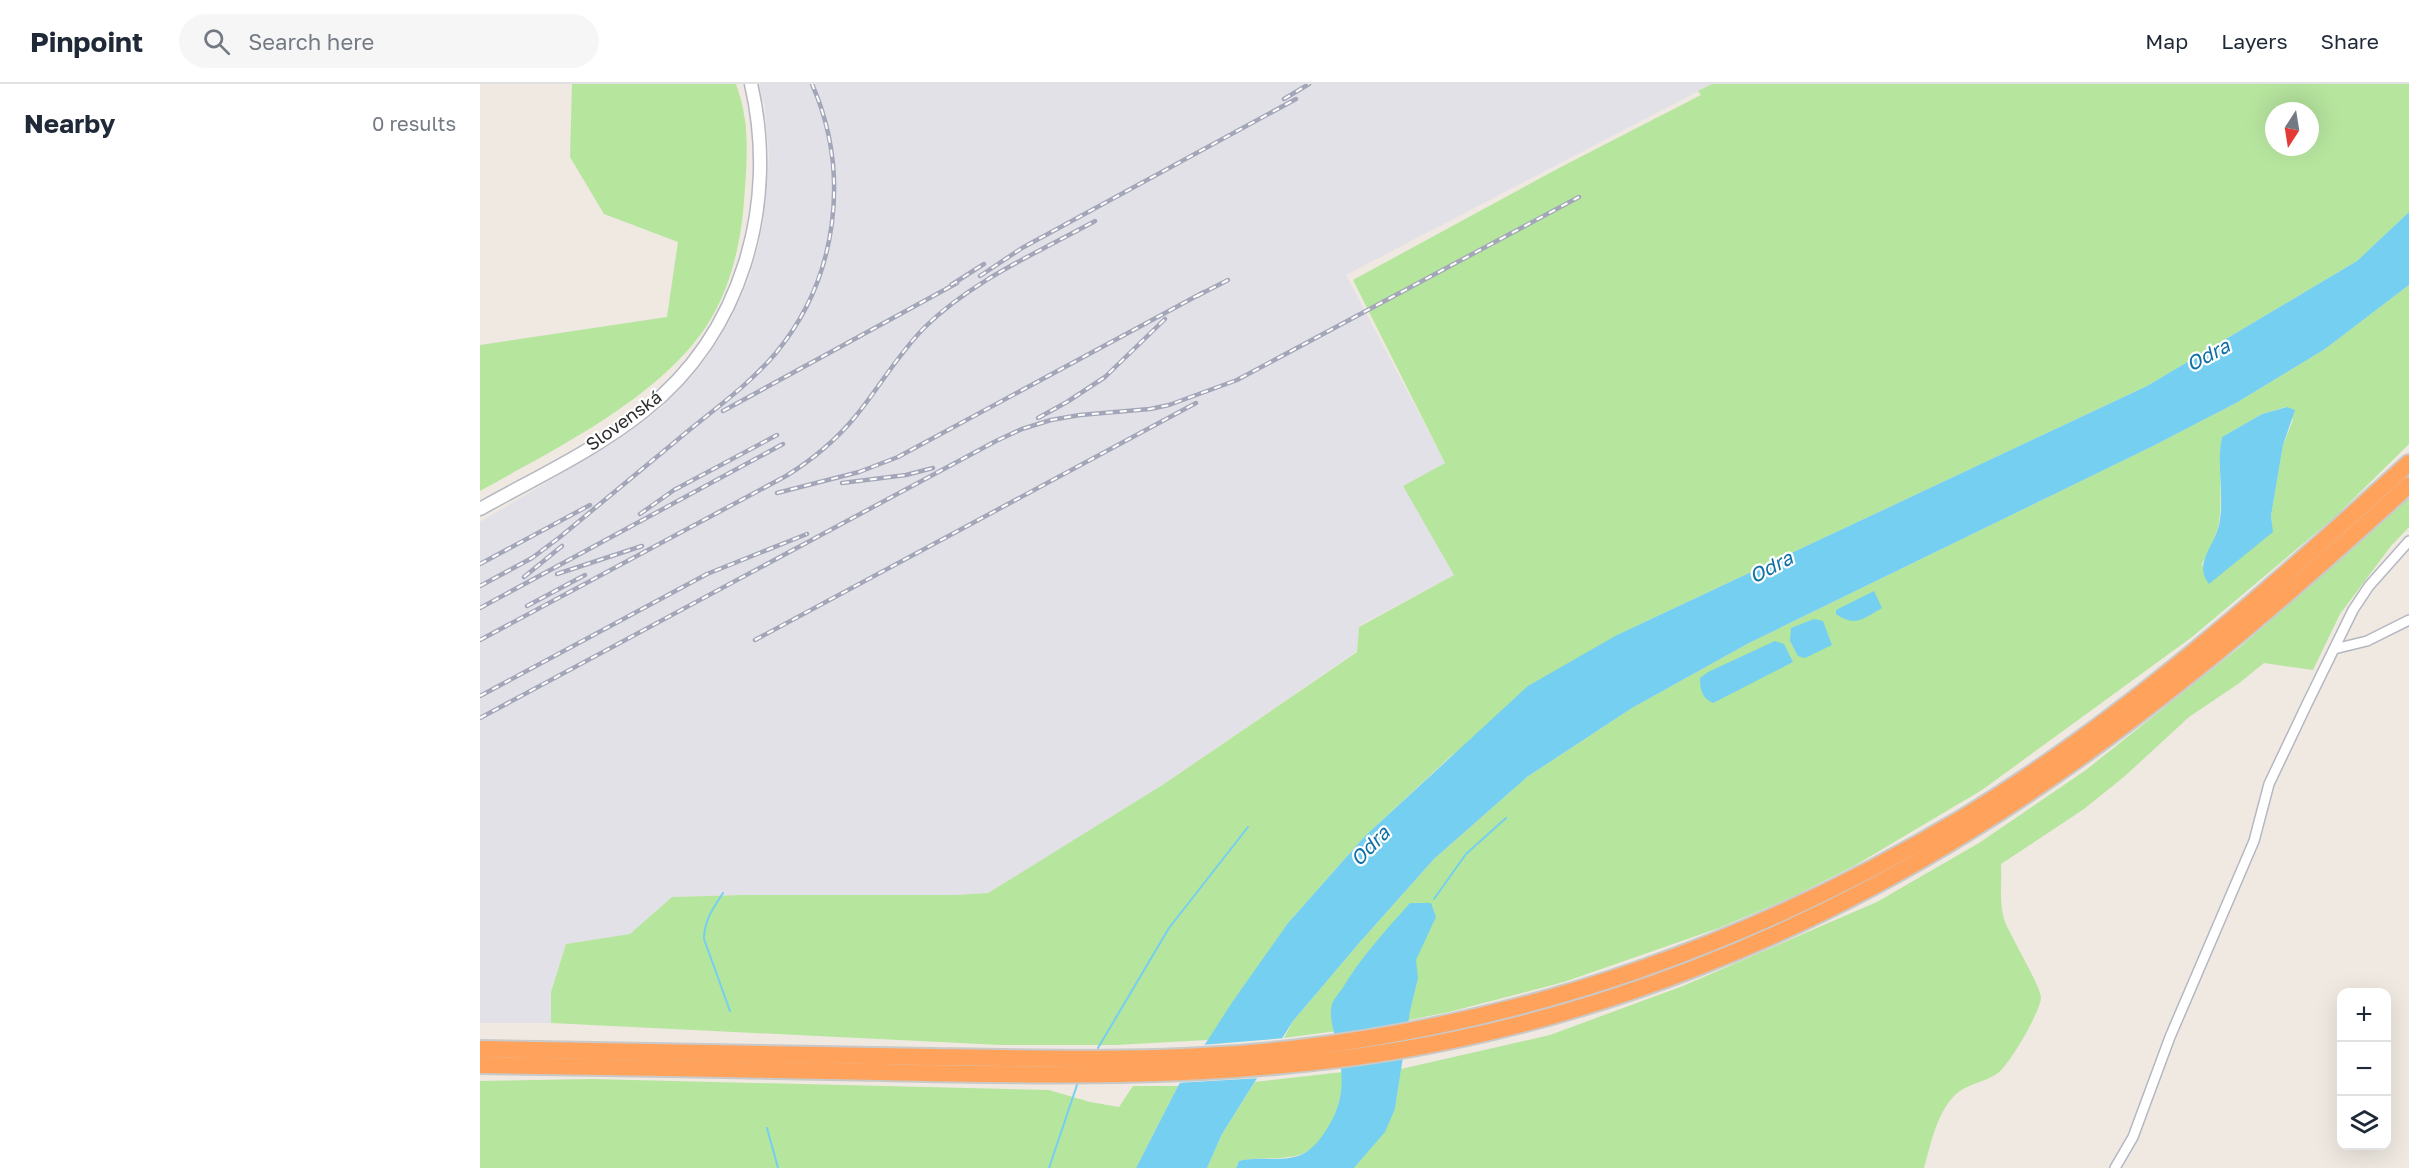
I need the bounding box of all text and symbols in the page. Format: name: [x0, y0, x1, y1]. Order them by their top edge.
search box: [179, 14, 599, 68]
text: Pinpoint: [30, 25, 143, 58]
icon: search: [200, 25, 233, 58]
text: Search here: [248, 28, 374, 55]
text: Map: [2145, 28, 2188, 54]
text: Layers: [2221, 28, 2288, 54]
text: Share: [2321, 28, 2379, 54]
north arrow: [2265, 102, 2319, 156]
text: Nearby: [24, 108, 115, 139]
text: 0 results: [372, 111, 456, 135]
water label: Odra: [2182, 332, 2234, 376]
street label: Slovenská: [581, 385, 666, 455]
water label: Odra: [1745, 544, 1797, 588]
water label: Odra: [1345, 820, 1394, 870]
map controls: [2337, 988, 2391, 1150]
button: +: [2337, 988, 2391, 1042]
button: −: [2337, 1042, 2391, 1096]
button: layers: [2337, 1096, 2391, 1150]

